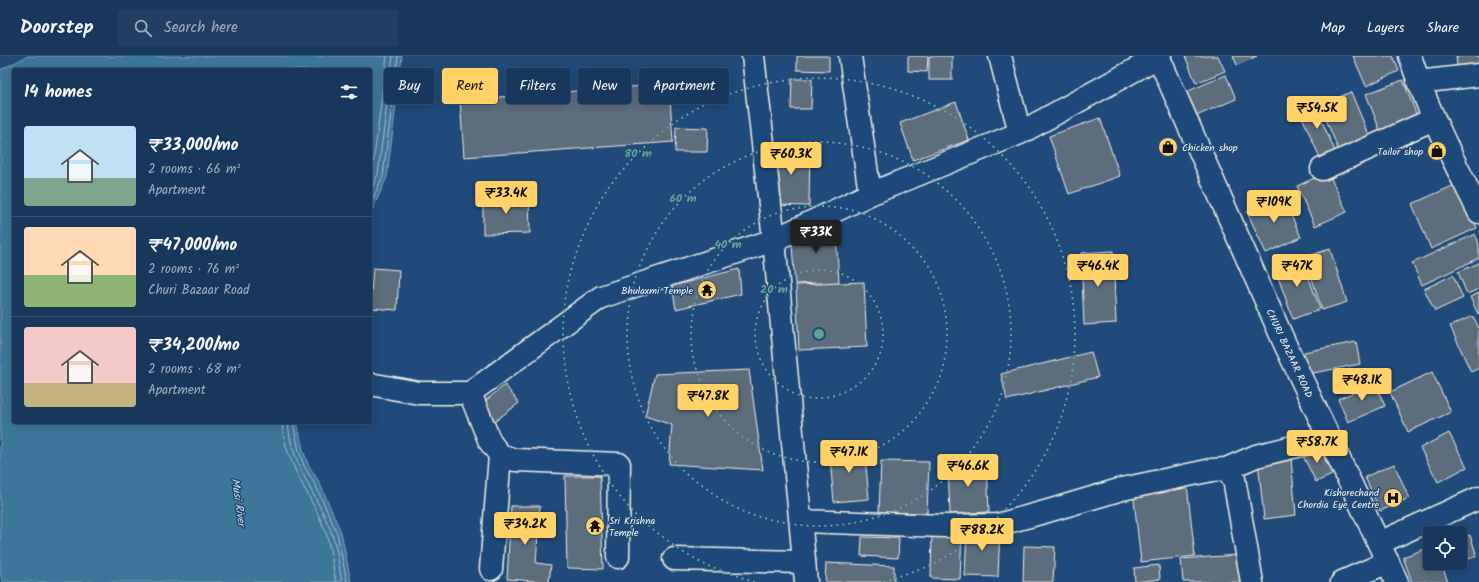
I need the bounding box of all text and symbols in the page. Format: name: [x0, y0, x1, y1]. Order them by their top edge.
search box: [118, 10, 398, 46]
text: Doorstep: [20, 13, 94, 43]
text: Search here: [164, 16, 238, 40]
icon: search: [132, 17, 154, 39]
text: Map: [1321, 17, 1345, 39]
text: Layers: [1367, 17, 1405, 39]
text: Share: [1427, 17, 1459, 39]
chip: Buy: [384, 68, 434, 104]
chip: Rent: [442, 68, 498, 104]
chip: Filters: [506, 68, 570, 104]
chip: New: [578, 68, 631, 104]
chip: Apartment: [639, 68, 729, 104]
text: 14 homes: [24, 79, 92, 106]
icon: filters: [338, 81, 360, 103]
pin: ₹54.5K: [1284, 96, 1350, 130]
text: ₹54.5K: [1296, 98, 1338, 119]
text: ₹33,000/mo: [148, 132, 238, 159]
shop icon: Chicken shop: [1157, 136, 1179, 158]
place label: Chicken shop: [1182, 140, 1238, 156]
shop icon: Tailor shop: [1426, 140, 1448, 162]
icon: home: [56, 142, 104, 190]
pin: ₹60.3K: [758, 142, 824, 176]
text: 80 m: [624, 144, 652, 163]
text: ₹60.3K: [769, 144, 813, 165]
place label: Tailor shop: [1377, 144, 1423, 160]
text: 2 rooms · 66 m²: [148, 159, 240, 180]
text: Apartment: [148, 180, 206, 201]
pin: ₹33.4K: [473, 181, 539, 215]
text: ₹33.4K: [484, 183, 528, 204]
text: 60 m: [669, 189, 697, 208]
pin: ₹109K: [1246, 190, 1302, 224]
text: ₹109K: [1256, 192, 1292, 213]
pin: ₹33K: [792, 220, 840, 254]
text: ₹33K: [799, 222, 833, 243]
text: ₹47,000/mo: [148, 232, 237, 259]
text: 40 m: [714, 235, 742, 254]
icon: home: [56, 243, 104, 291]
pin: ₹46.4K: [1065, 254, 1131, 288]
pin: ₹47K: [1273, 254, 1321, 288]
text: ₹46.4K: [1076, 256, 1120, 277]
text: ₹47K: [1281, 256, 1313, 277]
text: 2 rooms · 76 m²: [148, 259, 239, 280]
temple icon: Bhulaxmi Temple: [696, 279, 718, 301]
text: Churi Bazaar Road: [148, 280, 250, 301]
text: 20 m: [760, 280, 788, 299]
place label: Bhulaxmi Temple: [621, 283, 693, 299]
street label: CHURI BAZAAR ROAD: [1261, 306, 1317, 401]
centre of rings: [812, 327, 826, 341]
text: ₹34,200/mo: [148, 332, 240, 359]
icon: home: [56, 343, 104, 391]
text: 2 rooms · 68 m²: [148, 359, 241, 380]
pin: ₹48.1K: [1329, 368, 1395, 402]
text: ₹48.1K: [1342, 370, 1382, 391]
text: Apartment: [148, 380, 206, 401]
pin: ₹47.8K: [675, 384, 741, 418]
text: ₹47.8K: [686, 386, 730, 407]
pin: ₹58.7K: [1284, 430, 1350, 464]
text: ₹58.7K: [1296, 432, 1338, 453]
pin: ₹47.1K: [816, 440, 882, 474]
text: ₹47.1K: [829, 442, 869, 463]
pin: ₹46.6K: [935, 454, 1001, 488]
text: ₹46.6K: [946, 456, 990, 477]
water label: Musi River: [226, 477, 251, 529]
place label: Kishorechand Chordia Eye Centre: [1297, 485, 1380, 513]
hospital icon: Kishorechand Chordia Eye Centre: [1382, 487, 1404, 509]
pin: ₹34.2K: [492, 512, 558, 546]
place label: Sri Krishna Temple: [609, 513, 656, 541]
text: ₹34.2K: [503, 514, 547, 535]
temple icon: Sri Krishna Temple: [584, 515, 606, 537]
pin: ₹88.2K: [949, 518, 1015, 552]
text: ₹88.2K: [959, 520, 1005, 541]
map controls: [1423, 526, 1467, 570]
button: locate: [1423, 526, 1467, 570]

